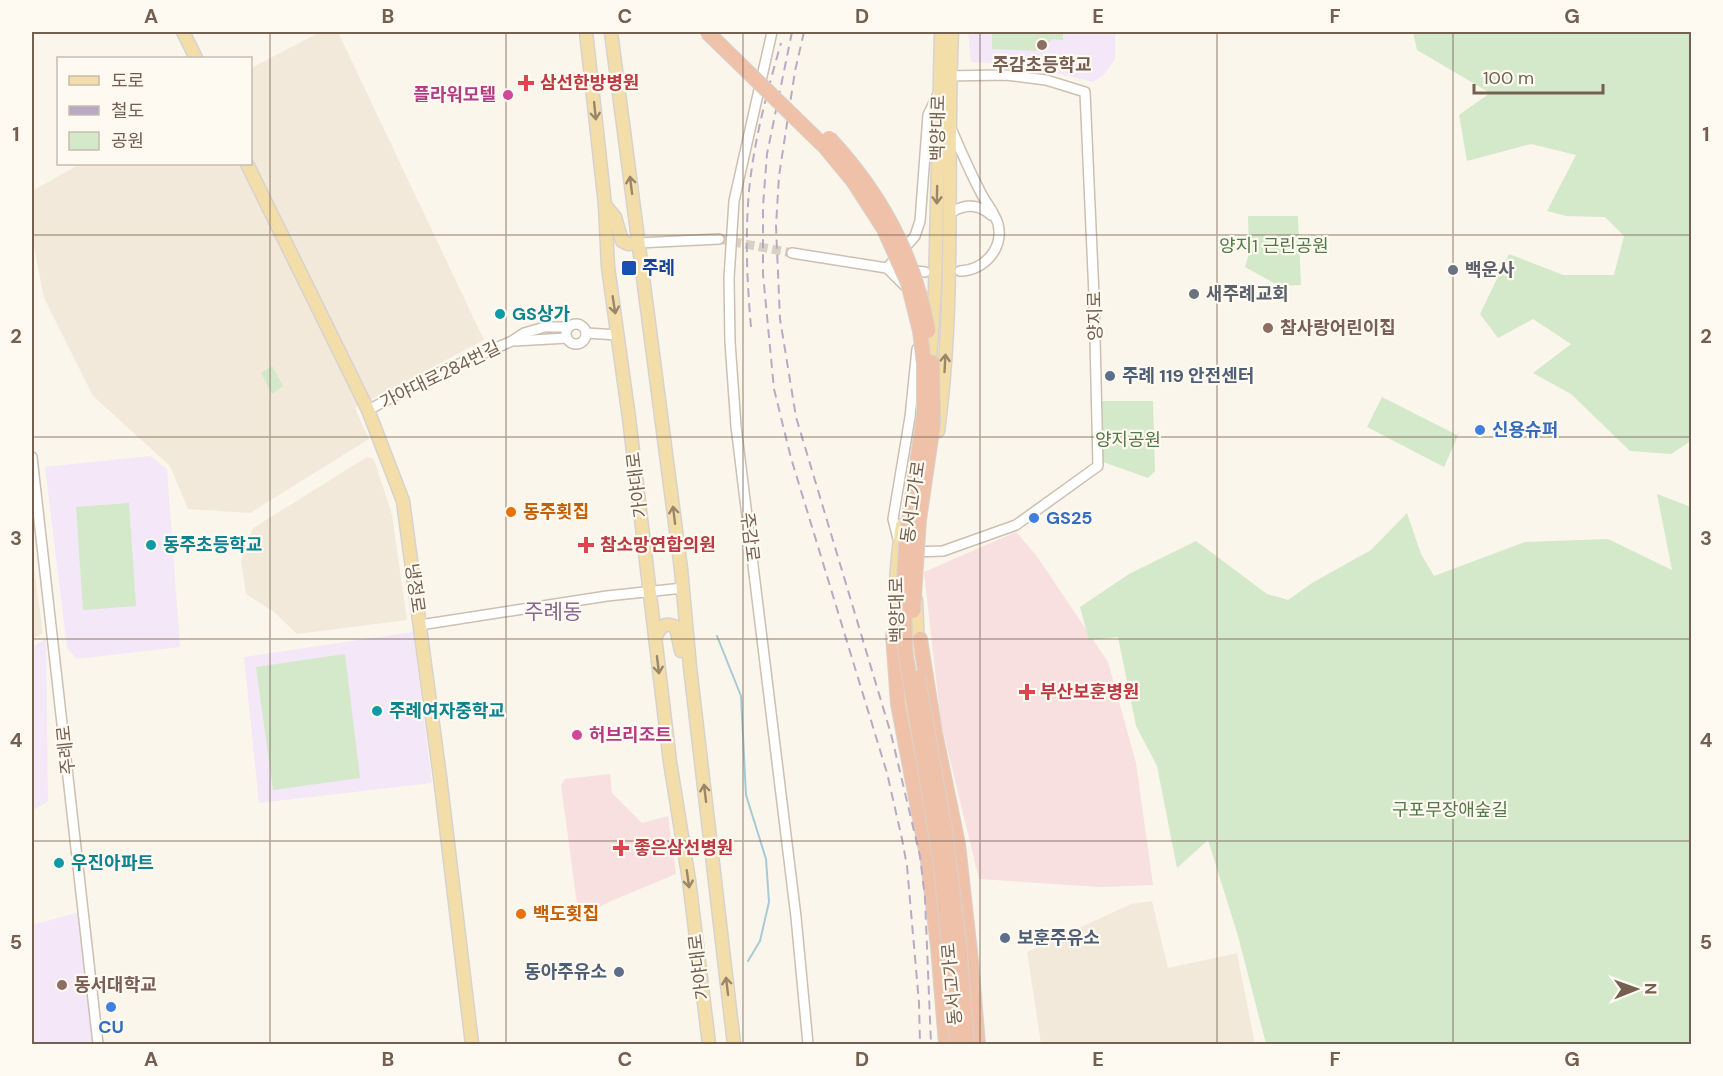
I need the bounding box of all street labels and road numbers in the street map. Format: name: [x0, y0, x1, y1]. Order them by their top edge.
street label: 백양대로: [925, 95, 951, 161]
street label: 양지로: [1083, 291, 1107, 341]
street label: 가야대로284번길: [376, 335, 504, 415]
street label: 가야대로: [621, 451, 653, 519]
street label: 동서고가로: [895, 459, 931, 545]
street label: 주감로: [735, 511, 765, 563]
street label: 냉정로: [400, 562, 430, 614]
street label: 백양대로: [884, 577, 910, 643]
street label: 주례로: [51, 724, 81, 776]
street label: 가야대로: [683, 933, 715, 1001]
street label: 동서고가로: [936, 942, 968, 1026]

